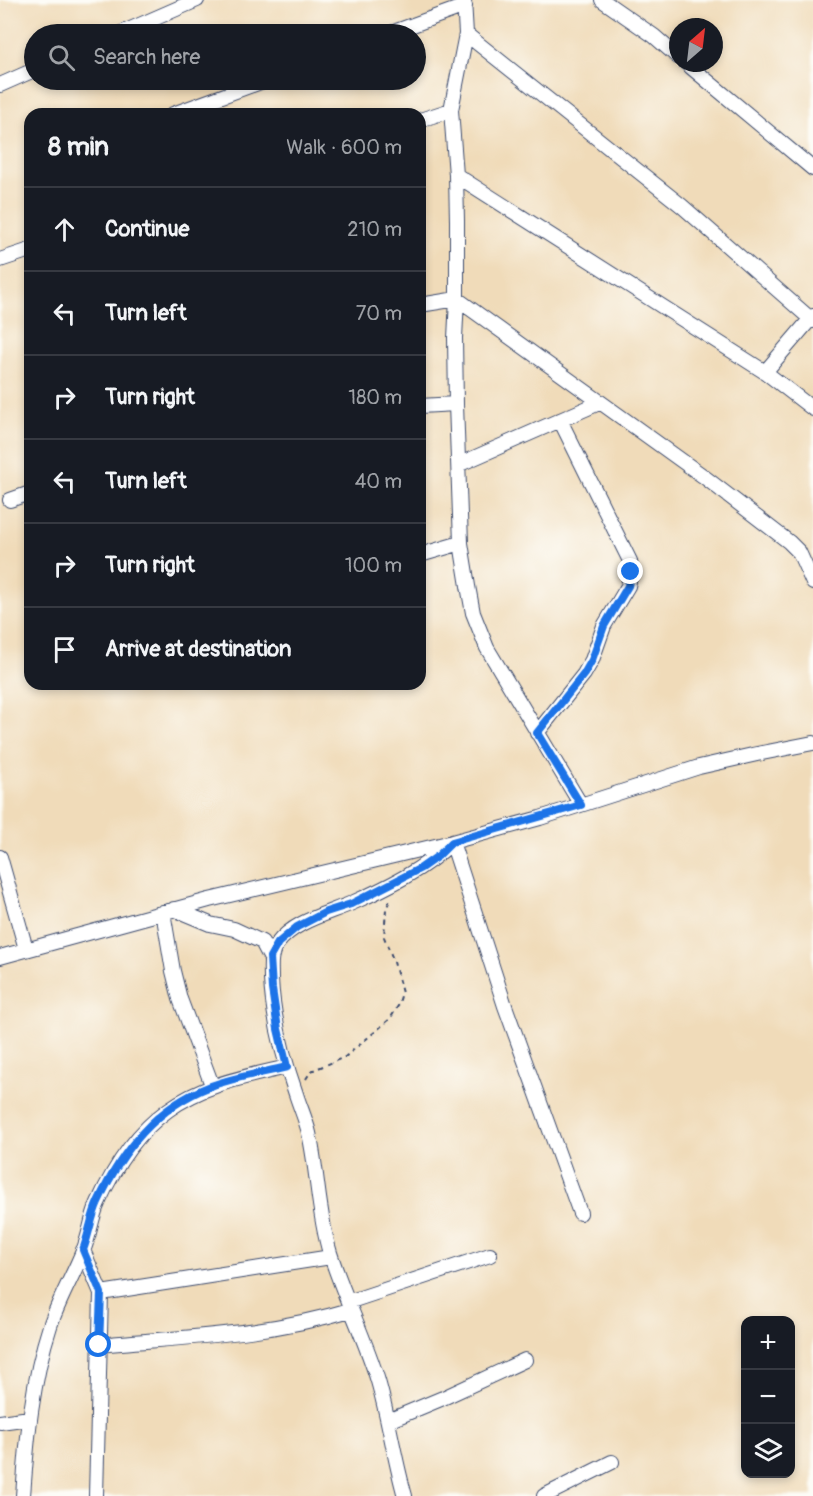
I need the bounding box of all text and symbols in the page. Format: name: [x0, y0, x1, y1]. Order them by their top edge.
north arrow: [669, 18, 723, 72]
search box: [24, 24, 426, 90]
icon: search: [45, 41, 78, 74]
text: Search here: [93, 43, 200, 71]
text: 8 min: [48, 131, 109, 163]
text: Walk · 600 m: [286, 135, 402, 160]
icon: ahead: [48, 213, 81, 246]
text: Continue: [105, 215, 189, 243]
text: 210 m: [347, 217, 402, 242]
icon: left: [48, 297, 81, 330]
text: Turn left: [105, 299, 187, 327]
text: 70 m: [356, 301, 402, 326]
icon: right: [48, 381, 81, 414]
text: Turn right: [105, 383, 195, 411]
text: 180 m: [348, 385, 402, 410]
icon: left: [48, 465, 81, 498]
text: Turn left: [105, 467, 187, 495]
text: 40 m: [355, 469, 402, 494]
icon: right: [48, 549, 81, 582]
text: Turn right: [105, 551, 195, 579]
text: 100 m: [345, 553, 402, 578]
route end: [617, 558, 643, 584]
icon: arrive: [48, 633, 81, 666]
text: Arrive at destination: [105, 635, 291, 663]
map controls: [741, 1316, 795, 1478]
button: +: [741, 1316, 795, 1370]
route start: [85, 1331, 111, 1357]
button: −: [741, 1370, 795, 1424]
button: layers: [741, 1424, 795, 1478]

